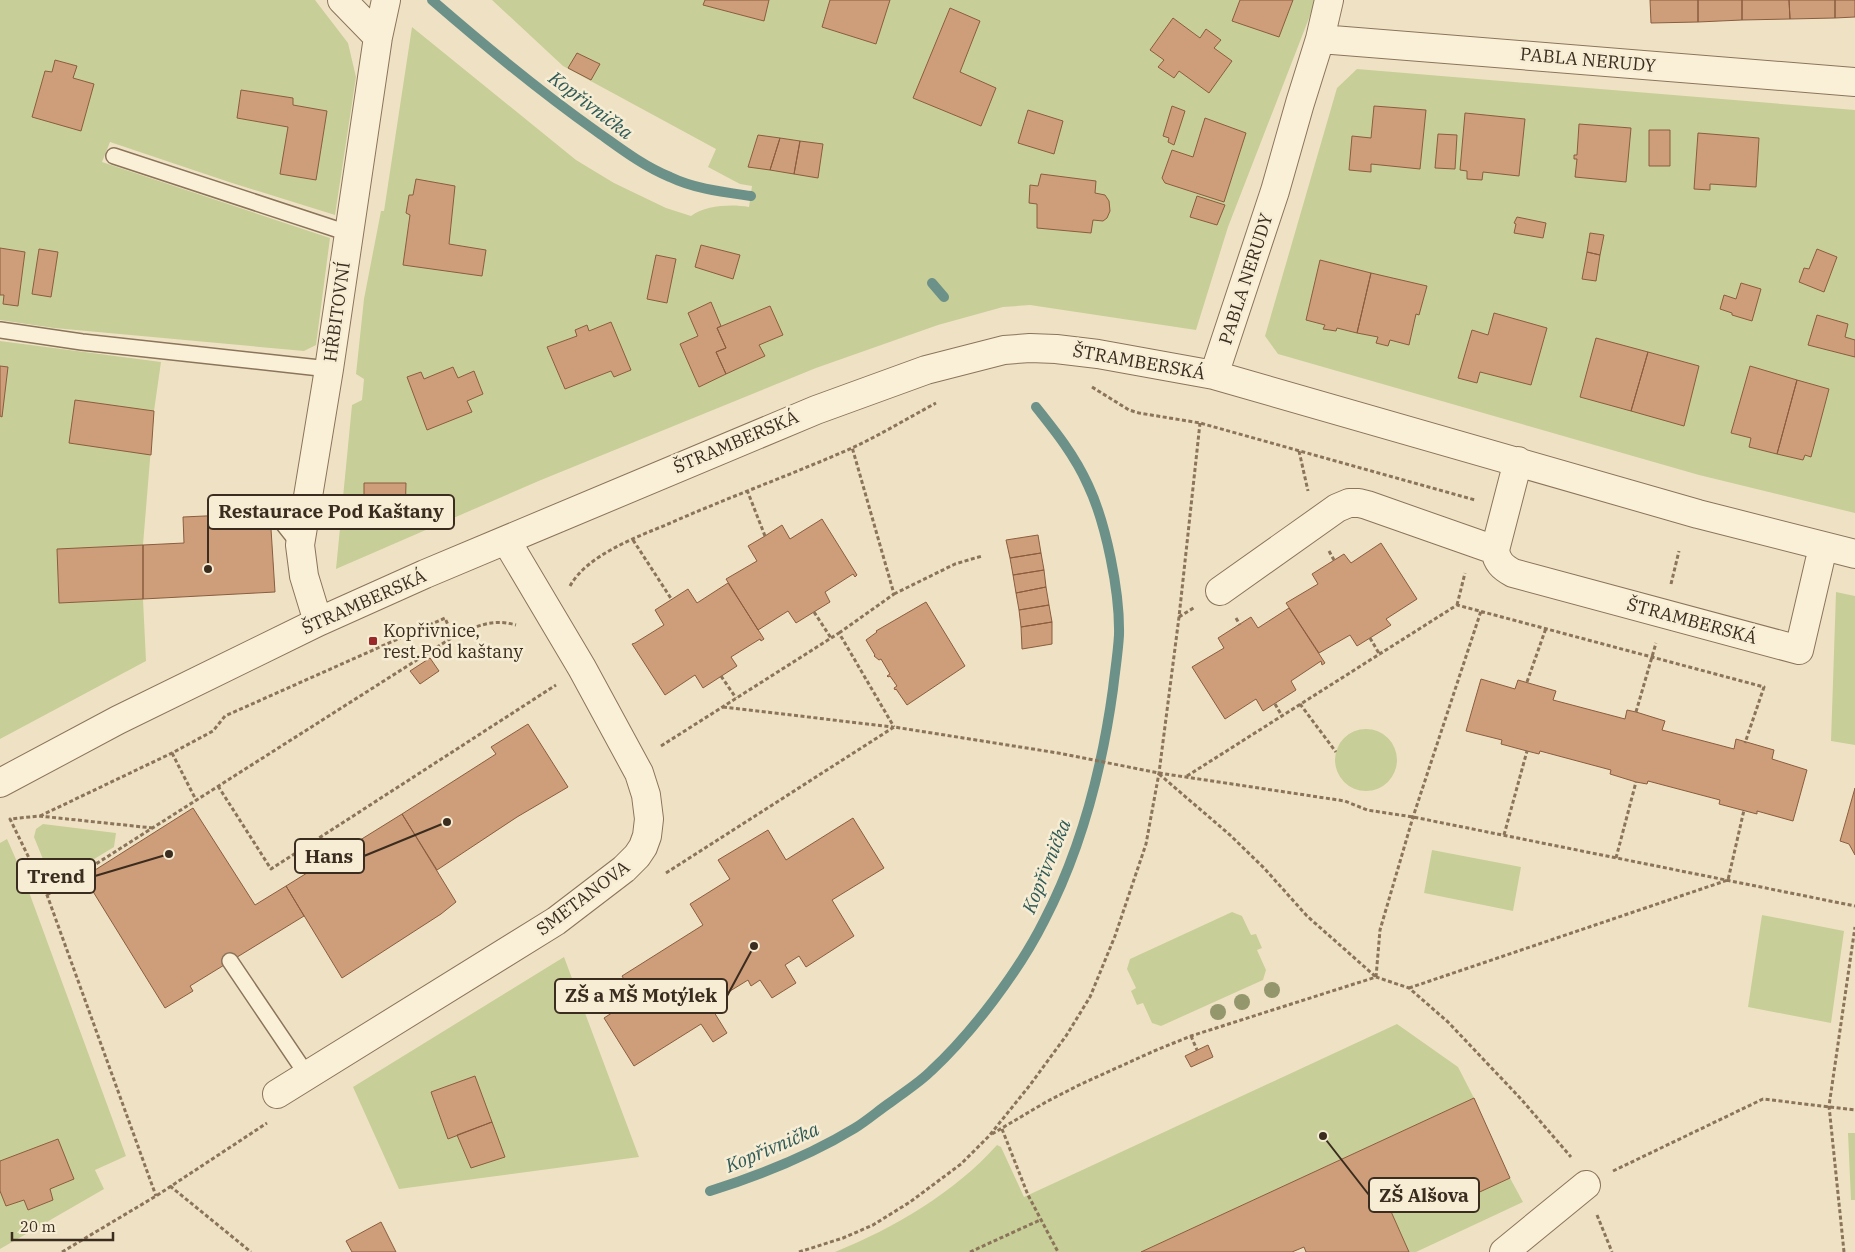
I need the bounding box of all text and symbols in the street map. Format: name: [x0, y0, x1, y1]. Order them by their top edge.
street label: PABLA NERUDY: [1519, 42, 1658, 77]
water label: Kopřivnička: [543, 65, 638, 145]
street label: PABLA NERUDY: [1213, 210, 1278, 347]
street label: HŘBITOVNÍ: [318, 260, 355, 363]
street label: ŠTRAMBERSKÁ: [1071, 338, 1208, 385]
street label: ŠTRAMBERSKÁ: [669, 404, 802, 478]
callout: Restaurace Pod Kaštany: [208, 495, 454, 529]
text: Restaurace Pod Kaštany: [218, 499, 444, 523]
street label: ŠTRAMBERSKÁ: [298, 563, 430, 639]
street label: ŠTRAMBERSKÁ: [1625, 591, 1761, 649]
place label: Kopřivnice, rest.Pod kaštany: [383, 619, 523, 663]
marker: Kopřivnice, rest.Pod kaštany: [367, 635, 379, 647]
water label: Kopřivnička: [1016, 815, 1076, 917]
callout: Hans: [295, 839, 364, 873]
text: Hans: [305, 844, 353, 868]
street label: SMETANOVA: [532, 855, 634, 940]
callout: Trend: [17, 859, 95, 893]
text: Trend: [27, 864, 85, 888]
callout: ZŠ a MŠ Motýlek: [555, 979, 727, 1013]
text: ZŠ a MŠ Motýlek: [565, 983, 717, 1007]
water label: Kopřivnička: [721, 1116, 823, 1178]
callout: ZŠ Alšova: [1369, 1178, 1479, 1212]
text: ZŠ Alšova: [1379, 1183, 1469, 1207]
scale bar: [12, 1210, 114, 1242]
text: 20 m: [20, 1217, 56, 1236]

